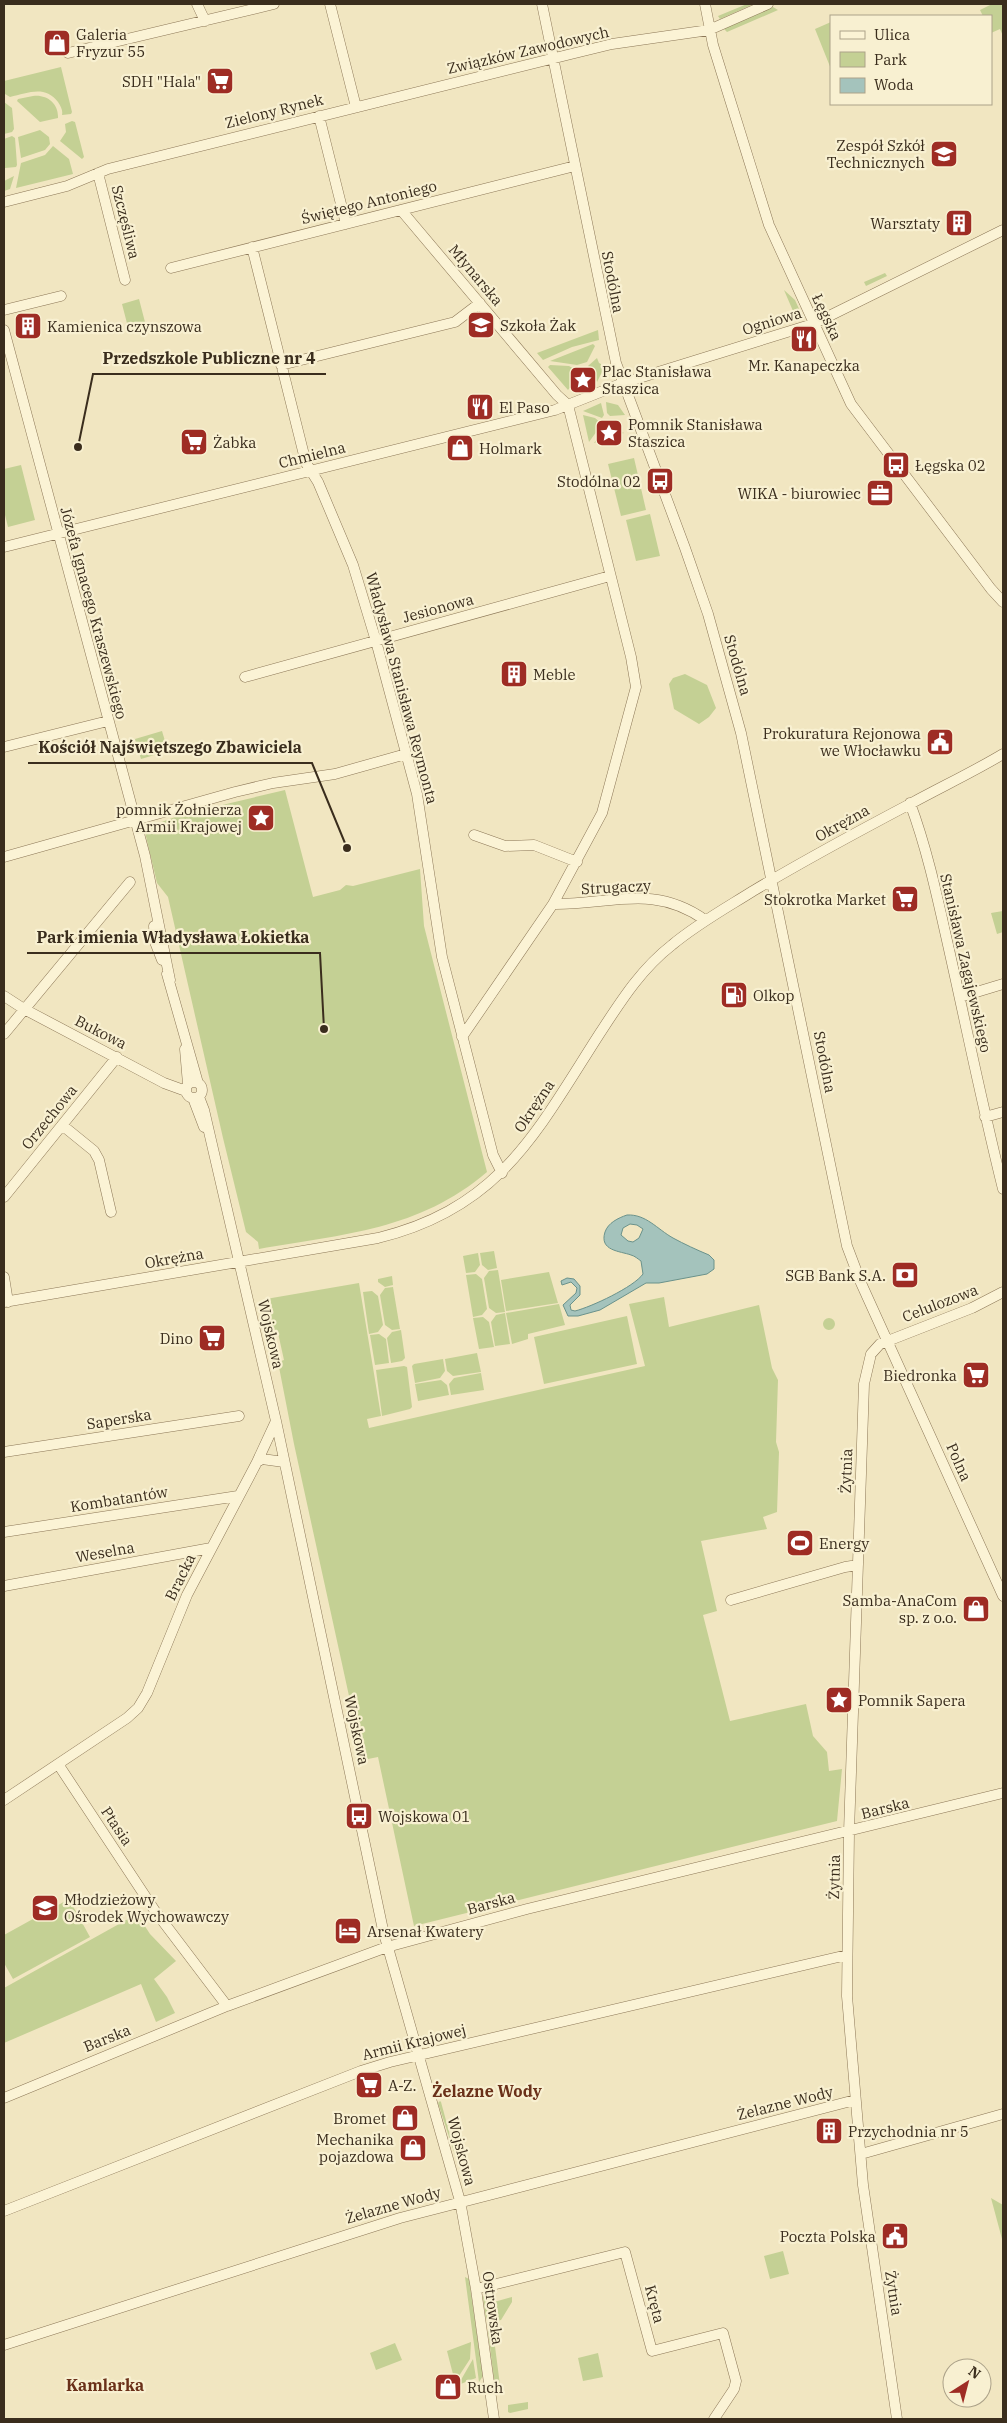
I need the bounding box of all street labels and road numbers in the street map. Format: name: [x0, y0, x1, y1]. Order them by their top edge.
street label: Związków Zawodowych: [445, 22, 611, 78]
street label: Zielony Rynek: [223, 90, 325, 132]
street label: Świętego Antoniego: [299, 176, 439, 228]
street label: Szczęśliwa: [108, 183, 144, 261]
street label: Młynarska: [445, 240, 507, 310]
street label: Stodólna: [598, 249, 628, 315]
street label: Łęgska: [808, 291, 846, 343]
street label: Ogniowa: [740, 303, 804, 339]
street label: Chmielna: [276, 438, 348, 472]
street label: Józefa Ignacego Kraszewskiego: [56, 505, 132, 721]
street label: Władysława Stanisława Reymonta: [362, 570, 442, 806]
street label: Jesionowa: [400, 589, 476, 627]
street label: Stodólna: [720, 632, 756, 698]
street label: Okrężna: [811, 800, 873, 846]
street label: Stanisława Zagajewskiego: [936, 872, 996, 1054]
street label: Strugaczy: [581, 876, 651, 898]
street label: Bukowa: [72, 1011, 130, 1053]
street label: Stodólna: [810, 1029, 840, 1095]
street label: Okrężna: [509, 1076, 559, 1136]
street label: Orzechowa: [17, 1081, 81, 1153]
street label: Okrężna: [143, 1243, 205, 1273]
street label: Celulozowa: [899, 1280, 981, 1326]
street label: Wojskowa: [254, 1297, 288, 1371]
street label: Saperska: [85, 1405, 153, 1433]
street label: Polna: [942, 1440, 976, 1484]
street label: Żytnia: [836, 1448, 856, 1494]
street label: Kombatantów: [69, 1482, 169, 1516]
street label: Weselna: [74, 1537, 136, 1567]
street label: Bracka: [161, 1551, 199, 1603]
street label: Wojskowa: [340, 1693, 374, 1767]
street label: Barska: [859, 1793, 911, 1823]
street label: Ptasia: [97, 1803, 137, 1849]
street label: Żytnia: [824, 1854, 844, 1900]
street label: Barska: [465, 1887, 517, 1919]
street label: Barska: [81, 2020, 133, 2056]
street label: Armii Krajowej: [360, 2020, 468, 2064]
street label: Żelazne Wody: [735, 2082, 835, 2124]
street label: Wojskowa: [444, 2114, 480, 2188]
street label: Żelazne Wody: [343, 2182, 443, 2228]
street label: Żytnia: [881, 2269, 907, 2317]
street label: Ostrowska: [478, 2270, 508, 2346]
street label: Kręta: [641, 2283, 669, 2325]

